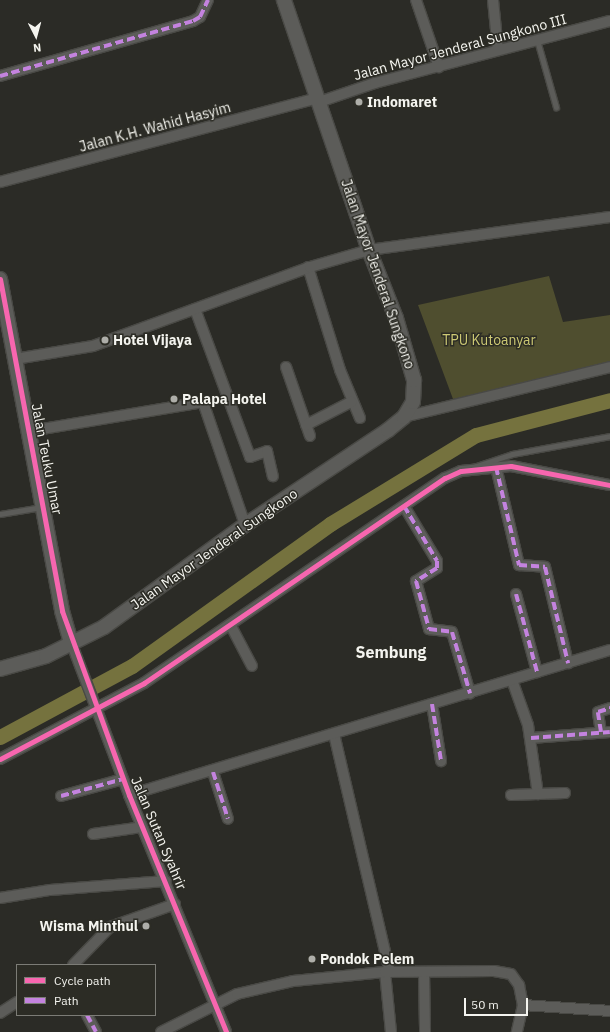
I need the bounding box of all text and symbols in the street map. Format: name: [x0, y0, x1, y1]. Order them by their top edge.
street label: Jalan Mayor Jenderal Sungkono III: [352, 10, 568, 84]
north arrow: [16, 16, 56, 56]
text: N: [33, 41, 42, 55]
place label: Indomaret: [367, 94, 437, 110]
marker: Indomaret: [354, 97, 364, 107]
street label: Jalan K.H. Wahid Hasyim: [77, 99, 233, 155]
street label: Jalan Mayor Jenderal Sungkono: [338, 177, 418, 371]
place label: Hotel Vijaya: [113, 332, 192, 348]
park label: TPU Kutoanyar: [442, 332, 536, 348]
marker: Hotel Vijaya: [100, 335, 110, 345]
place label: Palapa Hotel: [182, 391, 266, 407]
marker: Palapa Hotel: [169, 394, 179, 404]
street label: Jalan Teuku Umar: [28, 402, 66, 516]
street label: Jalan Mayor Jenderal Sungkono: [127, 485, 301, 613]
district label: Sembung: [356, 642, 426, 662]
street label: Jalan Sutan Syahrir: [128, 774, 190, 892]
place label: Wisma Minthul: [39, 918, 138, 934]
marker: Wisma Minthul: [141, 921, 151, 931]
place label: Pondok Pelem: [320, 951, 414, 967]
marker: Pondok Pelem: [307, 954, 317, 964]
legend: [16, 964, 156, 1016]
text: Cycle path: [54, 973, 111, 988]
scale bar: [466, 990, 530, 1016]
text: Path: [54, 993, 79, 1008]
text: 50 m: [471, 997, 499, 1012]

